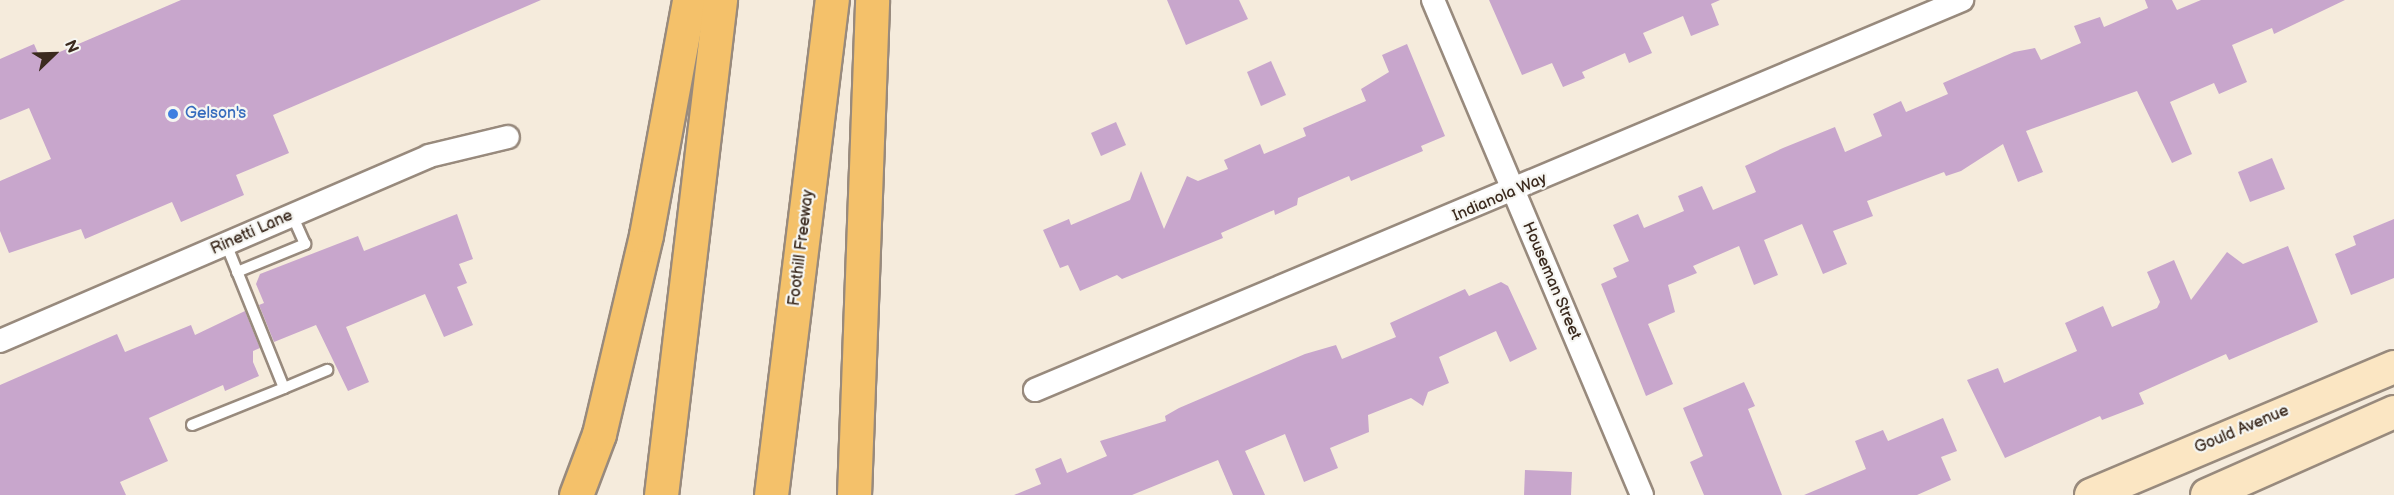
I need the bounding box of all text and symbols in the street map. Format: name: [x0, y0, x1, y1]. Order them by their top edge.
north arrow: [24, 24, 84, 84]
text: N: [60, 38, 82, 56]
place label: Gelson's: [185, 104, 246, 124]
marker: Gelson's: [166, 107, 180, 121]
street label: Indianola Way: [1450, 169, 1550, 227]
street label: Foothill Freeway: [785, 189, 819, 307]
street label: Rinetti Lane: [208, 206, 296, 260]
street label: Houseman Street: [1517, 219, 1585, 343]
street label: Gould Avenue: [2192, 402, 2292, 458]

